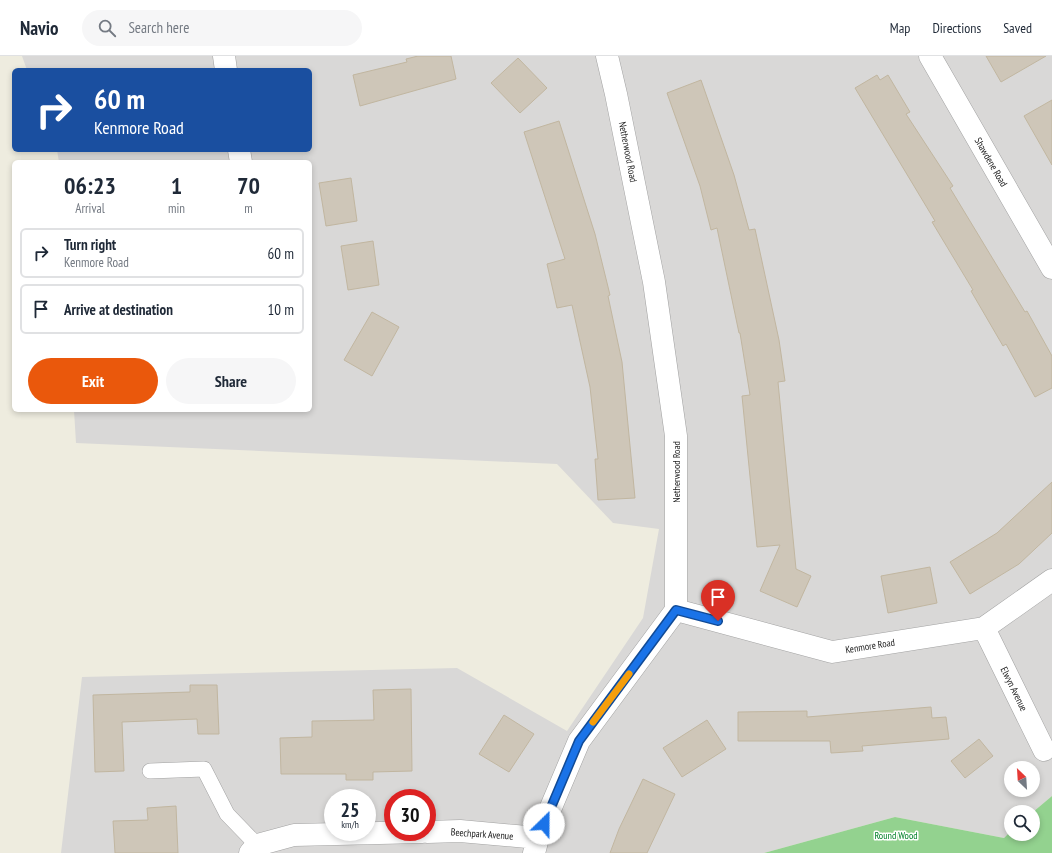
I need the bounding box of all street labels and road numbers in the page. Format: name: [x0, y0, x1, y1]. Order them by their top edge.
street label: Netherwood Road: [616, 121, 640, 183]
street label: Shawdene Road: [972, 135, 1010, 189]
street label: Netherwood Road: [670, 441, 683, 503]
street label: Kenmore Road: [844, 636, 896, 656]
street label: Elwyn Avenue: [998, 665, 1030, 713]
street label: Beechpark Avenue: [450, 825, 514, 843]

